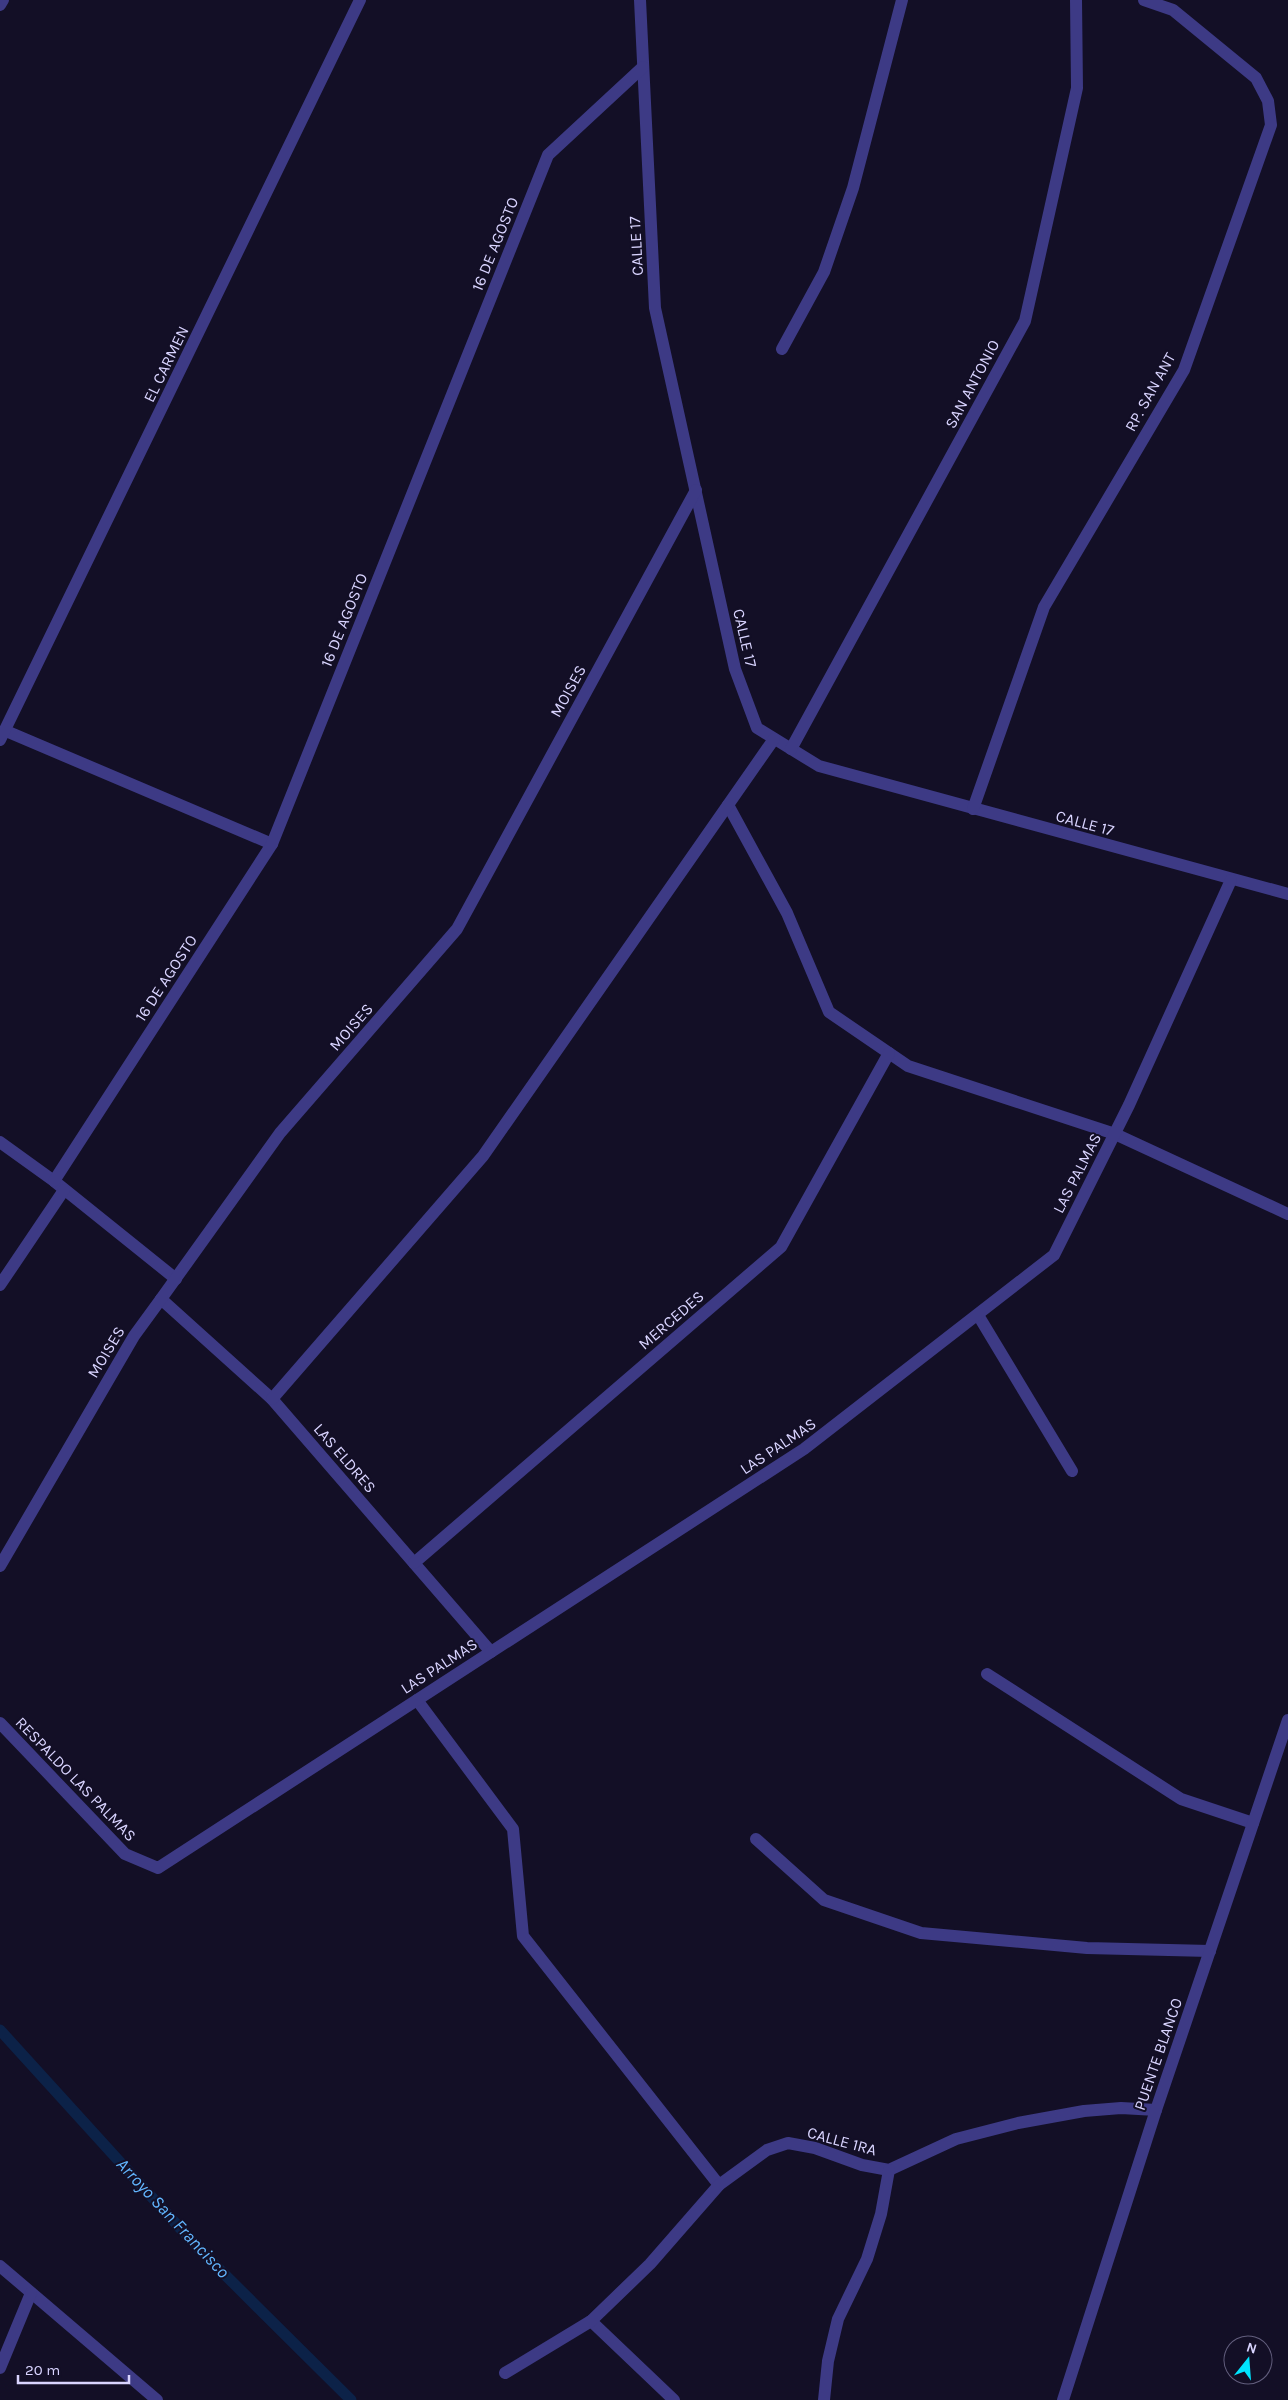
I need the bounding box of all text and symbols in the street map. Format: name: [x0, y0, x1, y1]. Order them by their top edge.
street label: 16 DE AGOSTO: [468, 194, 522, 294]
street label: CALLE 17: [625, 215, 647, 276]
street label: EL CARMEN: [139, 323, 193, 405]
street label: SAN ANTONIO: [941, 336, 1003, 432]
street label: RP. SAN ANT: [1121, 349, 1179, 435]
street label: 16 DE AGOSTO: [317, 570, 371, 670]
street label: CALLE 17: [729, 607, 761, 670]
street label: MOISES: [546, 662, 590, 720]
street label: CALLE 17: [1054, 806, 1117, 840]
street label: 16 DE AGOSTO: [131, 931, 201, 1025]
street label: MOISES: [325, 999, 377, 1055]
street label: LAS PALMAS: [1049, 1130, 1105, 1216]
street label: MERCEDES: [634, 1286, 708, 1354]
street label: MOISES: [83, 1323, 129, 1381]
street label: LAS PALMAS: [736, 1414, 820, 1478]
street label: LAS ELDRES: [310, 1419, 380, 1497]
street label: LAS PALMAS: [397, 1634, 481, 1698]
street label: RESPALDO LAS PALMAS: [12, 1713, 140, 1845]
street label: PUENTE BLANCO: [1130, 1995, 1186, 2113]
street label: CALLE 1RA: [805, 2123, 879, 2159]
water label: Arroyo San Francisco: [112, 2153, 234, 2283]
north arrow: [1223, 2335, 1273, 2385]
text: N: [1244, 2338, 1259, 2358]
scale bar: [18, 2352, 129, 2384]
text: 20 m: [25, 2361, 60, 2379]

